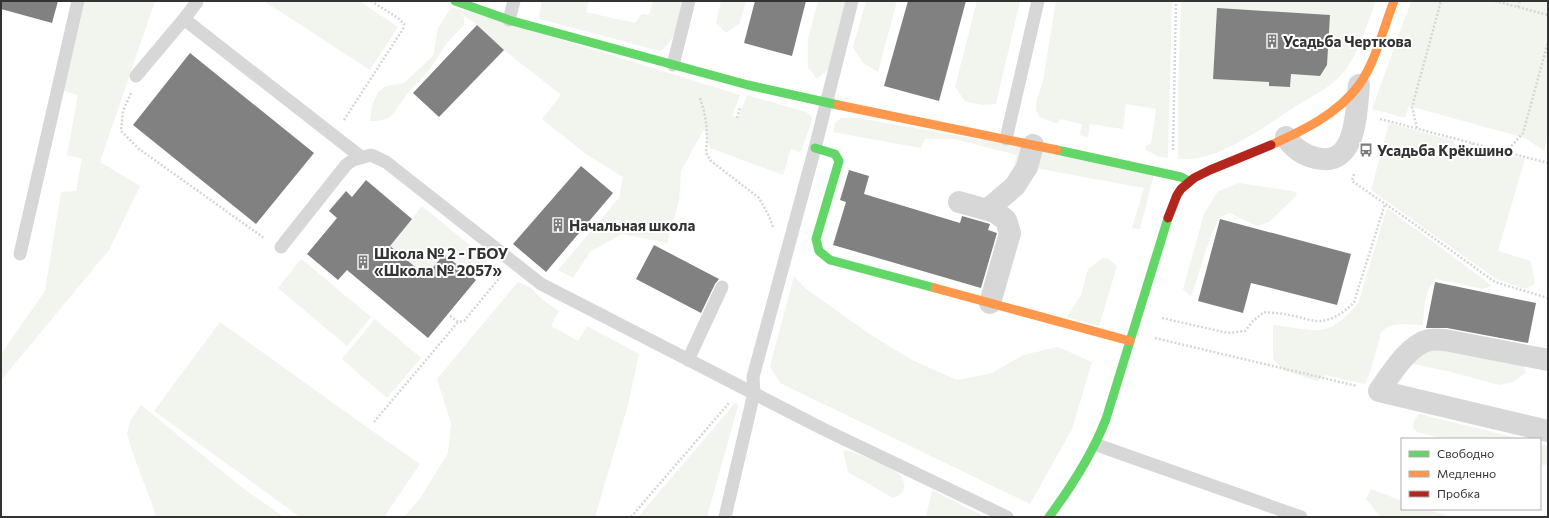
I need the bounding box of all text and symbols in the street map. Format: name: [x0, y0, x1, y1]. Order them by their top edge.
place label: Усадьба Черткова: [1283, 32, 1412, 50]
building icon: Усадьба Черткова: [1264, 33, 1280, 49]
place label: Усадьба Крёкшино: [1377, 141, 1513, 159]
bus stop icon: Усадьба Крёкшино: [1358, 142, 1374, 158]
place label: Начальная школа: [569, 216, 695, 234]
building icon: Начальная школа: [550, 217, 566, 233]
place label: Школа № 2 - ГБОУ «Школа № 2057»: [374, 244, 509, 279]
building icon: Школа № 2 - ГБОУ «Школа № 2057»: [355, 254, 371, 270]
legend: [1401, 438, 1541, 510]
text: Свободно: [1437, 446, 1494, 460]
text: Медленно: [1437, 466, 1496, 480]
text: Пробка: [1437, 486, 1480, 500]

